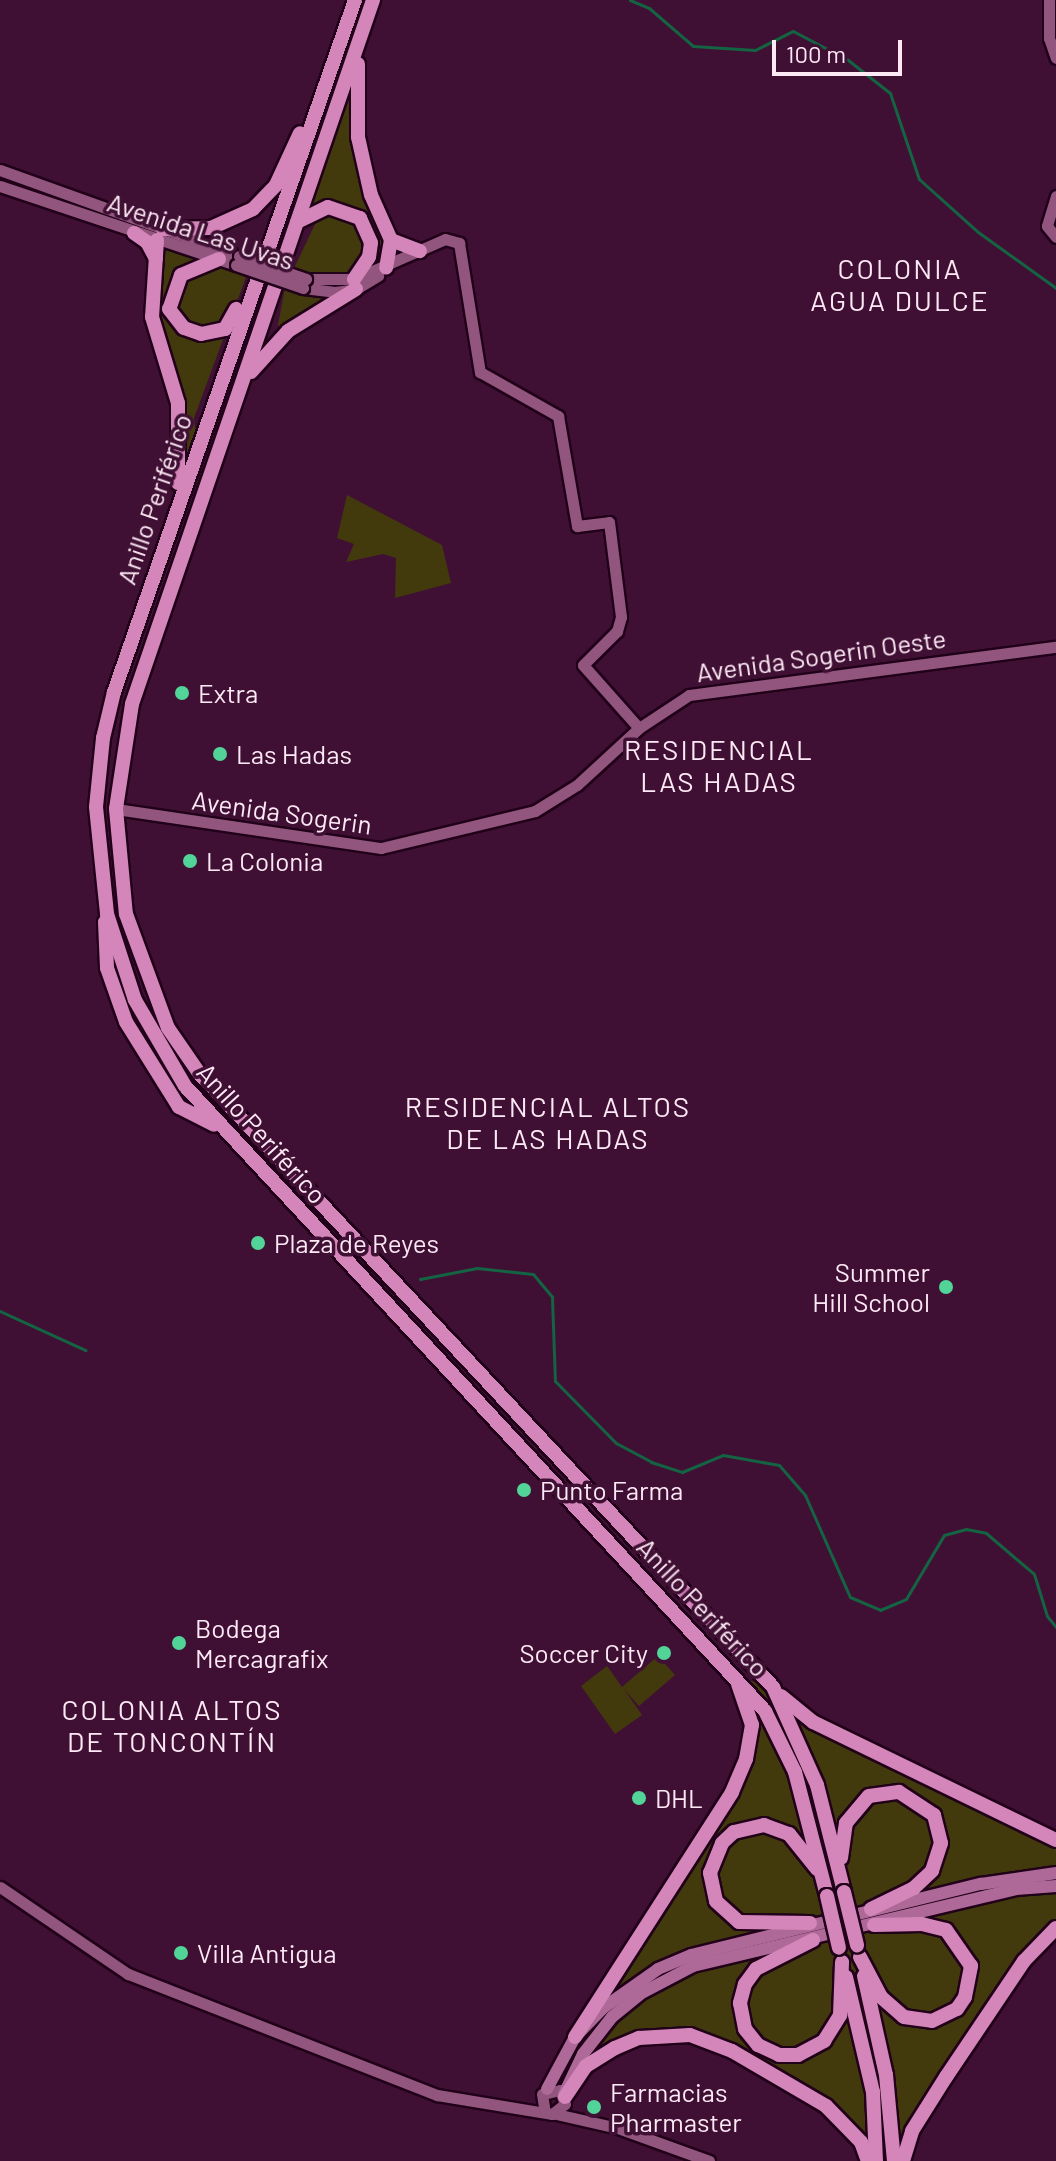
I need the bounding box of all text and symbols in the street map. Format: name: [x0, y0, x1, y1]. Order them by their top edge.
scale bar: [776, 24, 906, 74]
text: 100 m: [786, 39, 846, 68]
street label: Avenida Las Uvas: [104, 186, 298, 276]
district label: COLONIA AGUA DULCE: [810, 251, 990, 317]
street label: Anillo Periférico: [110, 410, 198, 588]
street label: Avenida Sogerin Oeste: [694, 622, 948, 688]
place label: Extra: [198, 677, 258, 709]
marker: Extra: [173, 684, 191, 702]
district label: RESIDENCIAL LAS HADAS: [624, 732, 814, 798]
place label: Las Hadas: [236, 738, 352, 770]
marker: Las Hadas: [211, 745, 229, 763]
street label: Avenida Sogerin: [190, 784, 374, 840]
place label: La Colonia: [206, 845, 323, 877]
marker: La Colonia: [181, 852, 199, 870]
street label: Anillo Periférico: [191, 1056, 333, 1210]
district label: RESIDENCIAL ALTOS DE LAS HADAS: [405, 1089, 691, 1155]
place label: Plaza de Reyes: [274, 1227, 439, 1259]
marker: Plaza de Reyes: [249, 1234, 267, 1252]
place label: Summer Hill School: [812, 1256, 930, 1318]
marker: Summer Hill School: [937, 1278, 955, 1296]
place label: Punto Farma: [540, 1474, 683, 1506]
marker: Punto Farma: [515, 1481, 533, 1499]
street label: Anillo Periférico: [631, 1531, 775, 1683]
place label: Bodega Mercagrafix: [195, 1612, 329, 1674]
marker: Bodega Mercagrafix: [170, 1634, 188, 1652]
place label: Soccer City: [519, 1637, 648, 1669]
marker: Soccer City: [655, 1644, 673, 1662]
district label: COLONIA ALTOS DE TONCONTÍN: [61, 1692, 283, 1758]
place label: DHL: [655, 1782, 703, 1814]
marker: DHL: [630, 1789, 648, 1807]
place label: Villa Antigua: [197, 1937, 336, 1969]
marker: Villa Antigua: [172, 1944, 190, 1962]
place label: Farmacias Pharmaster: [610, 2076, 742, 2138]
marker: Farmacias Pharmaster: [585, 2098, 603, 2116]

